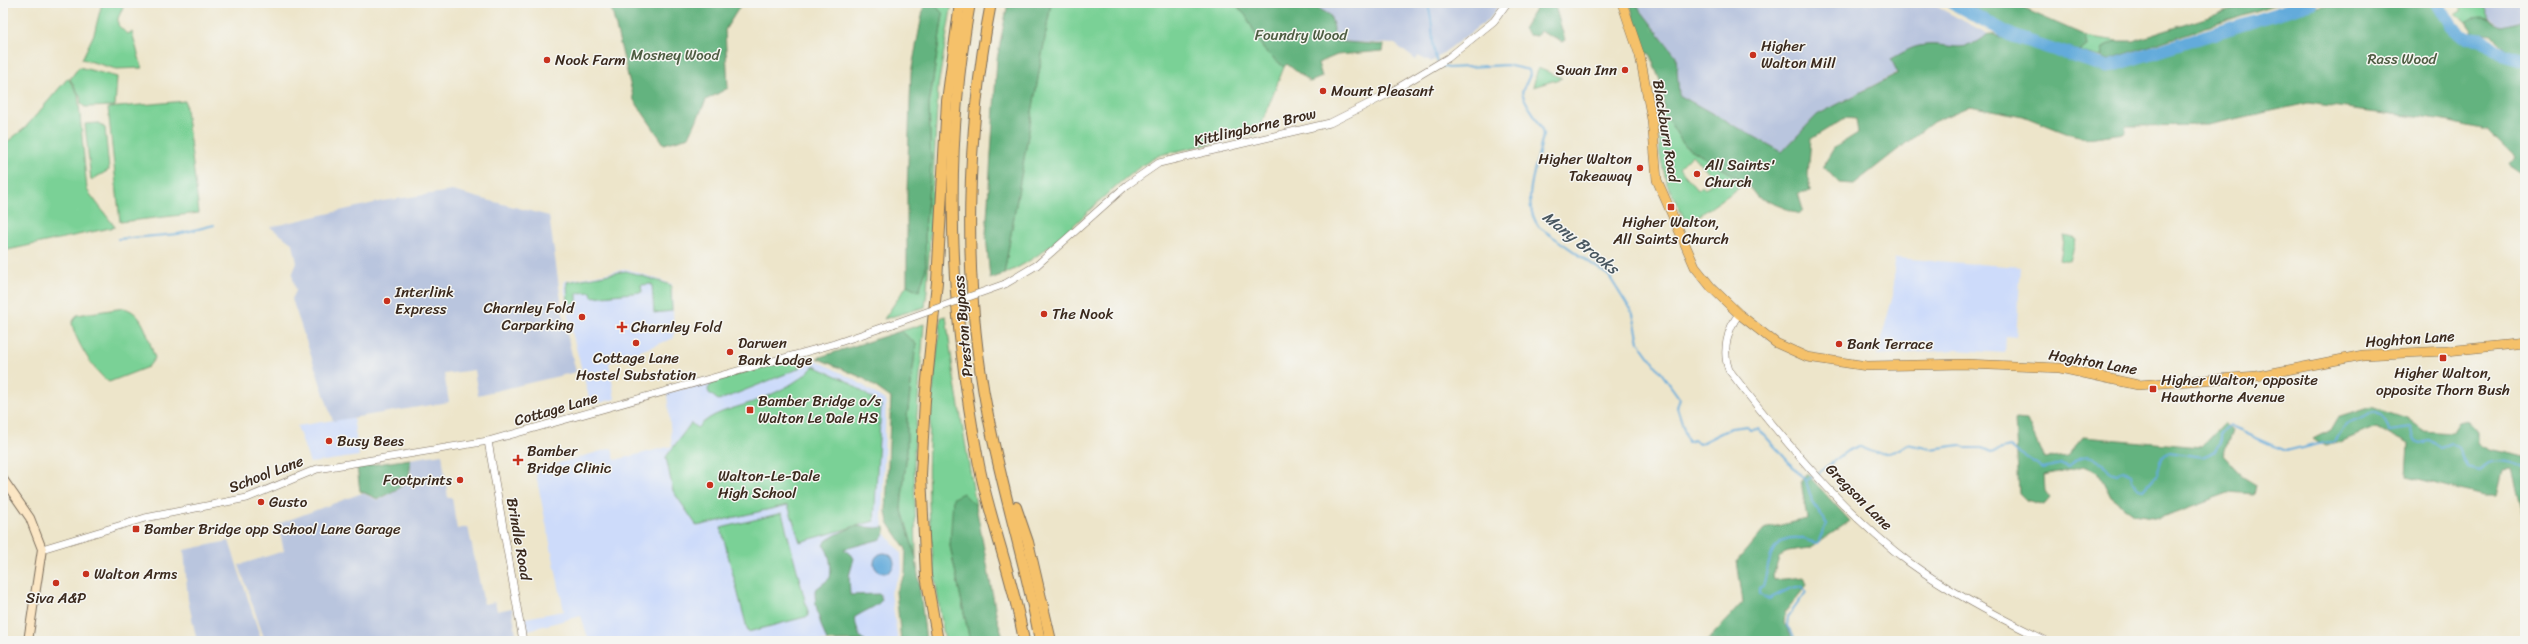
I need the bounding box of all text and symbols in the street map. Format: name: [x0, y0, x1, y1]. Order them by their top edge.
park label: Foundry Wood: [1255, 22, 1348, 48]
place label: Higher Walton Mill: [1761, 33, 1836, 76]
park label: Mosney Wood: [631, 42, 720, 68]
park label: Rass Wood: [2367, 46, 2438, 72]
place label: Nook Farm: [555, 47, 626, 73]
marker: Higher Walton Mill: [1748, 50, 1758, 60]
marker: Nook Farm: [542, 55, 552, 65]
place label: Swan Inn: [1556, 57, 1617, 83]
marker: Swan Inn: [1620, 65, 1630, 75]
place label: Mount Pleasant: [1331, 78, 1435, 104]
street label: Blackburn Road: [1645, 78, 1687, 185]
marker: Mount Pleasant: [1318, 86, 1328, 96]
street label: Kittlingborne Brow: [1191, 100, 1319, 154]
place label: Higher Walton Takeaway: [1538, 146, 1632, 189]
place label: All Saints' Church: [1704, 152, 1776, 195]
marker: Higher Walton Takeaway: [1635, 163, 1645, 173]
marker: All Saints' Church: [1692, 169, 1702, 179]
marker: Higher Walton, All Saints Church: [1666, 202, 1676, 212]
water label: Many Brooks: [1536, 203, 1627, 283]
place label: Higher Walton, All Saints Church: [1612, 209, 1729, 252]
street label: Preston Bypass: [946, 274, 980, 378]
place label: Interlink Express: [394, 279, 454, 322]
place label: Charnley Fold Carparking: [484, 295, 575, 338]
marker: Interlink Express: [382, 296, 392, 306]
place label: The Nook: [1052, 301, 1113, 327]
marker: The Nook: [1039, 309, 1049, 319]
marker: Charnley Fold Carparking: [577, 312, 587, 322]
place label: Charnley Fold: [631, 314, 723, 340]
marker: Charnley Fold: [616, 321, 628, 333]
street label: Hoghton Lane: [2364, 323, 2456, 355]
place label: Darwen Bank Lodge: [738, 330, 812, 373]
place label: Bank Terrace: [1847, 331, 1934, 357]
marker: Cottage Lane Hostel Substation: [631, 338, 641, 348]
marker: Bank Terrace: [1834, 339, 1844, 349]
street label: Hoghton Lane: [2047, 341, 2140, 383]
place label: Cottage Lane Hostel Substation: [576, 345, 696, 388]
marker: Darwen Bank Lodge: [725, 347, 735, 357]
marker: Higher Walton, opposite Thorn Bush: [2438, 353, 2448, 363]
place label: Higher Walton, opposite Thorn Bush: [2376, 360, 2510, 403]
place label: Higher Walton, opposite Hawthorne Avenue: [2161, 367, 2318, 410]
marker: Higher Walton, opposite Hawthorne Avenue: [2148, 384, 2158, 394]
street label: Cottage Lane: [511, 385, 601, 433]
place label: Bamber Bridge o/s Walton Le Dale HS: [758, 388, 881, 431]
marker: Bamber Bridge o/s Walton Le Dale HS: [745, 405, 755, 415]
place label: Busy Bees: [337, 428, 405, 454]
marker: Busy Bees: [324, 436, 334, 446]
place label: Bamber Bridge Clinic: [527, 438, 612, 481]
street label: School Lane: [225, 448, 308, 500]
marker: Bamber Bridge Clinic: [512, 454, 524, 466]
street label: Gregson Lane: [1819, 457, 1899, 537]
place label: Walton-Le-Dale High School: [718, 463, 821, 506]
place label: Footprints: [383, 467, 453, 493]
marker: Footprints: [455, 475, 465, 485]
marker: Walton-Le-Dale High School: [705, 480, 715, 490]
place label: Gusto: [269, 489, 308, 515]
street label: Brindle Road: [499, 496, 539, 583]
marker: Gusto: [256, 497, 266, 507]
place label: Bamber Bridge opp School Lane Garage: [144, 516, 401, 542]
marker: Bamber Bridge opp School Lane Garage: [131, 524, 141, 534]
place label: Walton Arms: [94, 561, 178, 587]
marker: Walton Arms: [81, 569, 91, 579]
marker: Siva A&P: [51, 578, 61, 588]
place label: Siva A&P: [26, 585, 86, 611]

